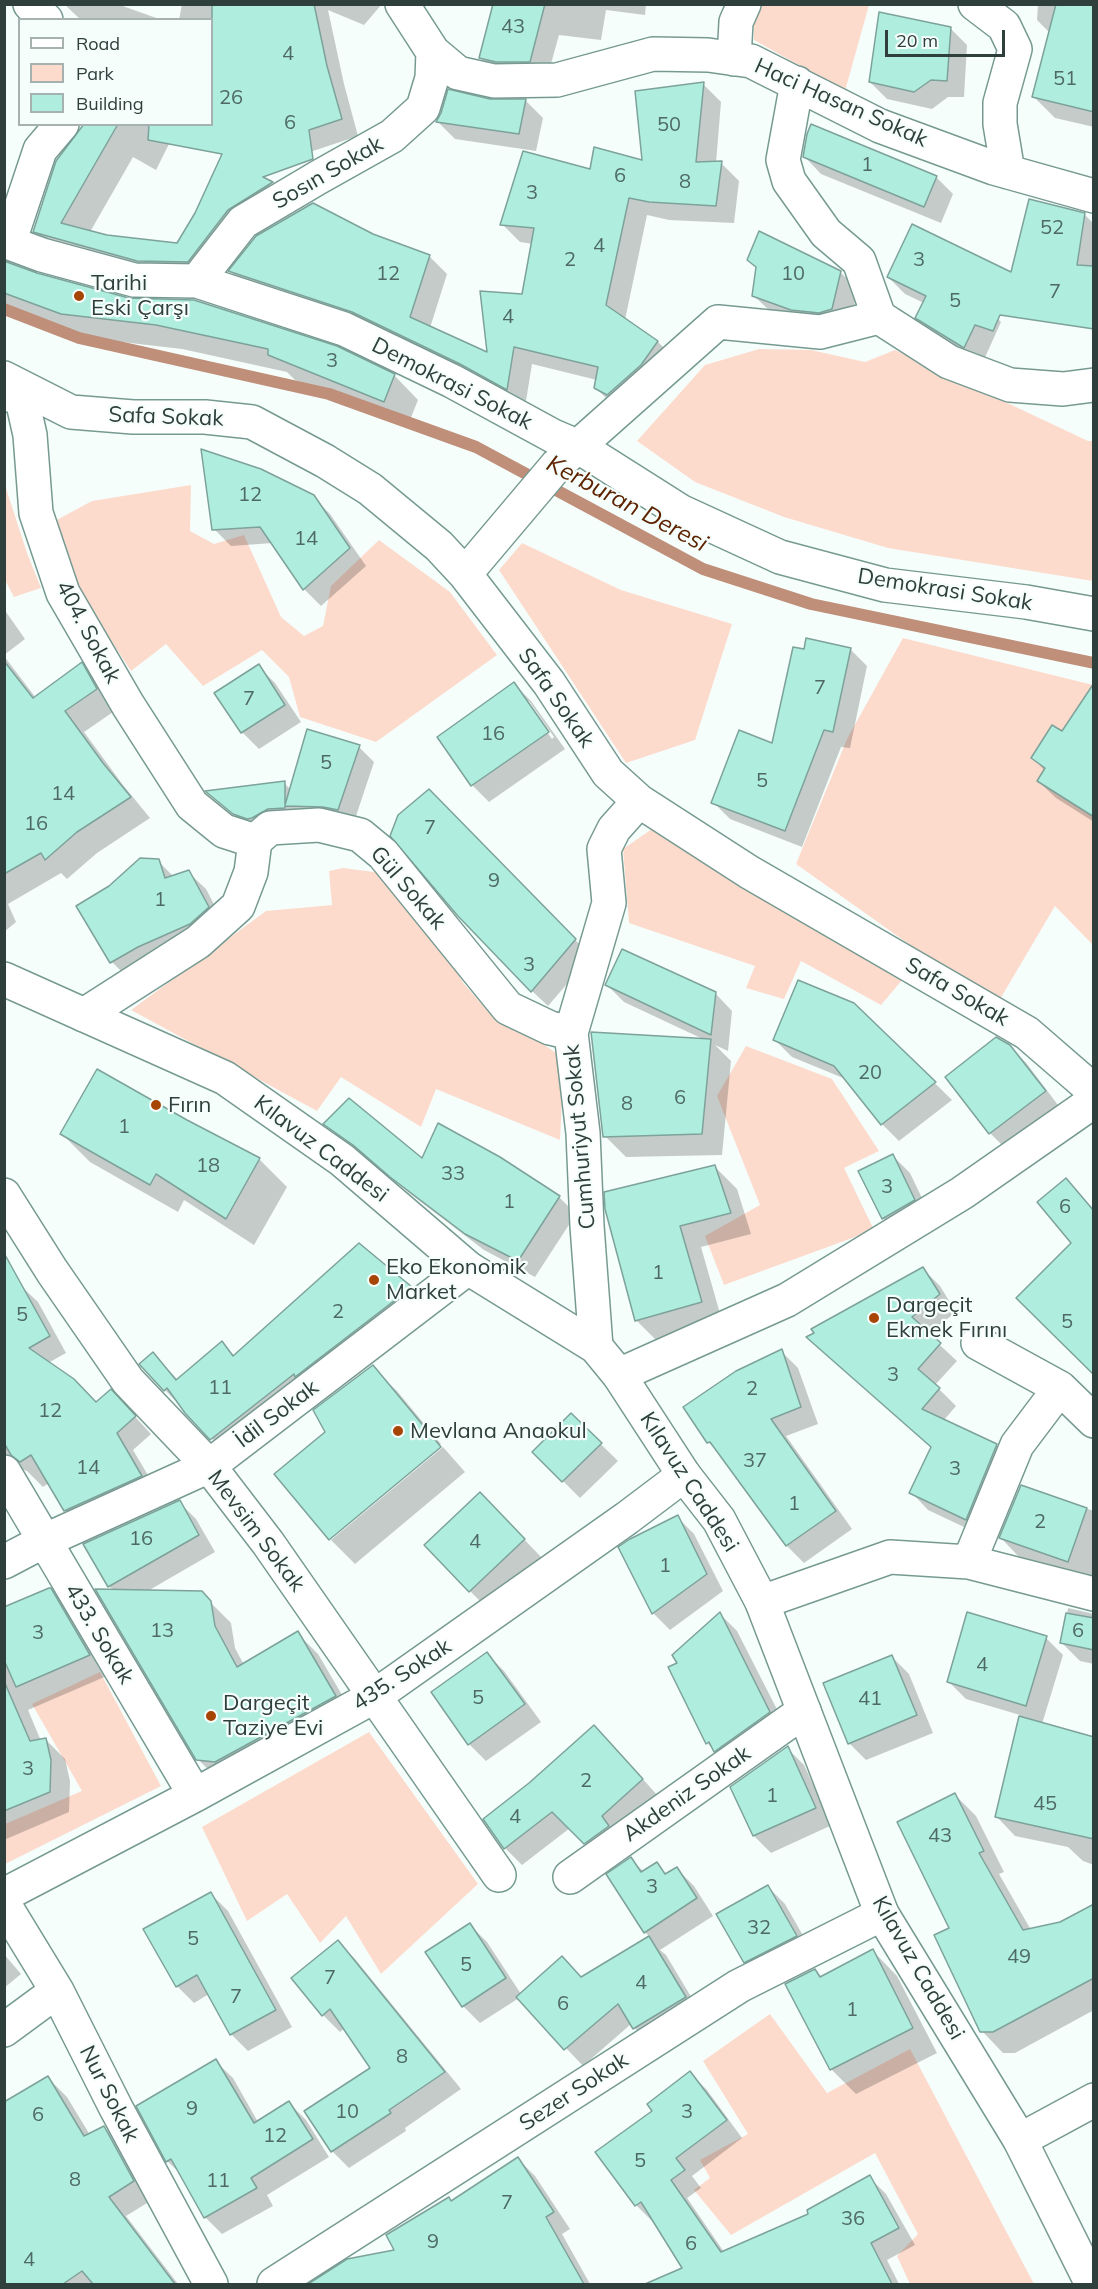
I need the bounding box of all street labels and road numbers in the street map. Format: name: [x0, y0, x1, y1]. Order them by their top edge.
street label: Haci Hasan Sokak: [750, 53, 932, 153]
street label: Sosın Sokak: [268, 131, 388, 215]
street label: Demokrasi Sokak: [367, 332, 537, 436]
street label: Safa Sokak: [108, 402, 224, 432]
street label: Demokrasi Sokak: [856, 563, 1034, 617]
street label: 404. Sokak: [50, 576, 126, 688]
street label: Safa Sokak: [512, 643, 600, 753]
street label: Gül Sokak: [365, 841, 451, 935]
street label: Safa Sokak: [901, 952, 1013, 1032]
street label: Cumhuriyut Sokak: [559, 1043, 601, 1231]
street label: Kılavuz Caddesi: [249, 1090, 393, 1208]
street label: İdil Sokak: [230, 1374, 324, 1454]
street label: Kılavuz Caddesi: [634, 1407, 744, 1557]
street label: Mevsim Sokak: [202, 1465, 310, 1597]
street label: 433. Sokak: [59, 1579, 139, 1689]
street label: 435. Sokak: [348, 1633, 456, 1717]
street label: Akdeniz Sokak: [618, 1740, 756, 1848]
street label: Kılavuz Caddesi: [866, 1891, 970, 2045]
street label: Nur Sokak: [73, 2041, 145, 2147]
street label: Sezer Sokak: [515, 2047, 633, 2137]

